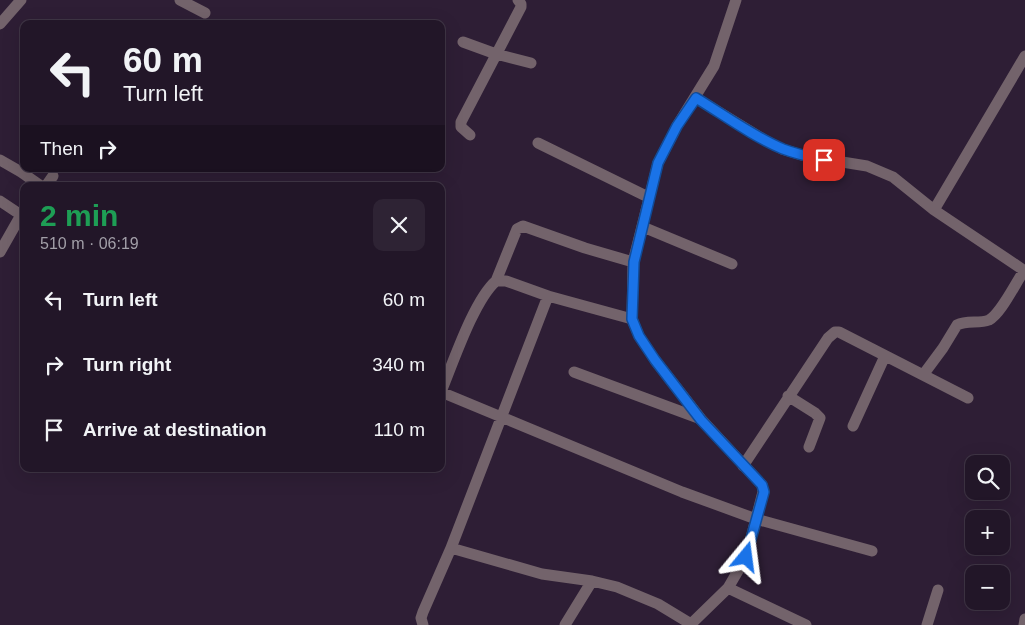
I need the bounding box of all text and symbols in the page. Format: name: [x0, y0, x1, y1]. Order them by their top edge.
icon: left: [40, 40, 105, 105]
text: 60 m: [123, 40, 203, 79]
text: Turn left: [123, 81, 203, 106]
icon: right: [93, 135, 121, 163]
text: Then: [40, 138, 83, 159]
pin: [803, 139, 845, 181]
icon: arrive: [810, 146, 838, 174]
text: 2 min: [40, 199, 118, 232]
button: close: [373, 199, 425, 251]
text: 510 m · 06:19: [40, 235, 139, 252]
icon: left: [40, 286, 68, 314]
text: Turn left: [83, 289, 158, 310]
text: 60 m: [383, 289, 425, 310]
icon: right: [40, 351, 68, 379]
text: Turn right: [83, 354, 171, 375]
text: 340 m: [372, 354, 425, 375]
icon: arrive: [40, 416, 68, 444]
text: Arrive at destination: [83, 419, 267, 440]
text: 110 m: [374, 419, 425, 440]
map controls: [965, 455, 1010, 610]
button: search: [965, 455, 1010, 500]
button: +: [965, 510, 1010, 555]
position arrow: [719, 530, 771, 582]
button: −: [965, 565, 1010, 610]

